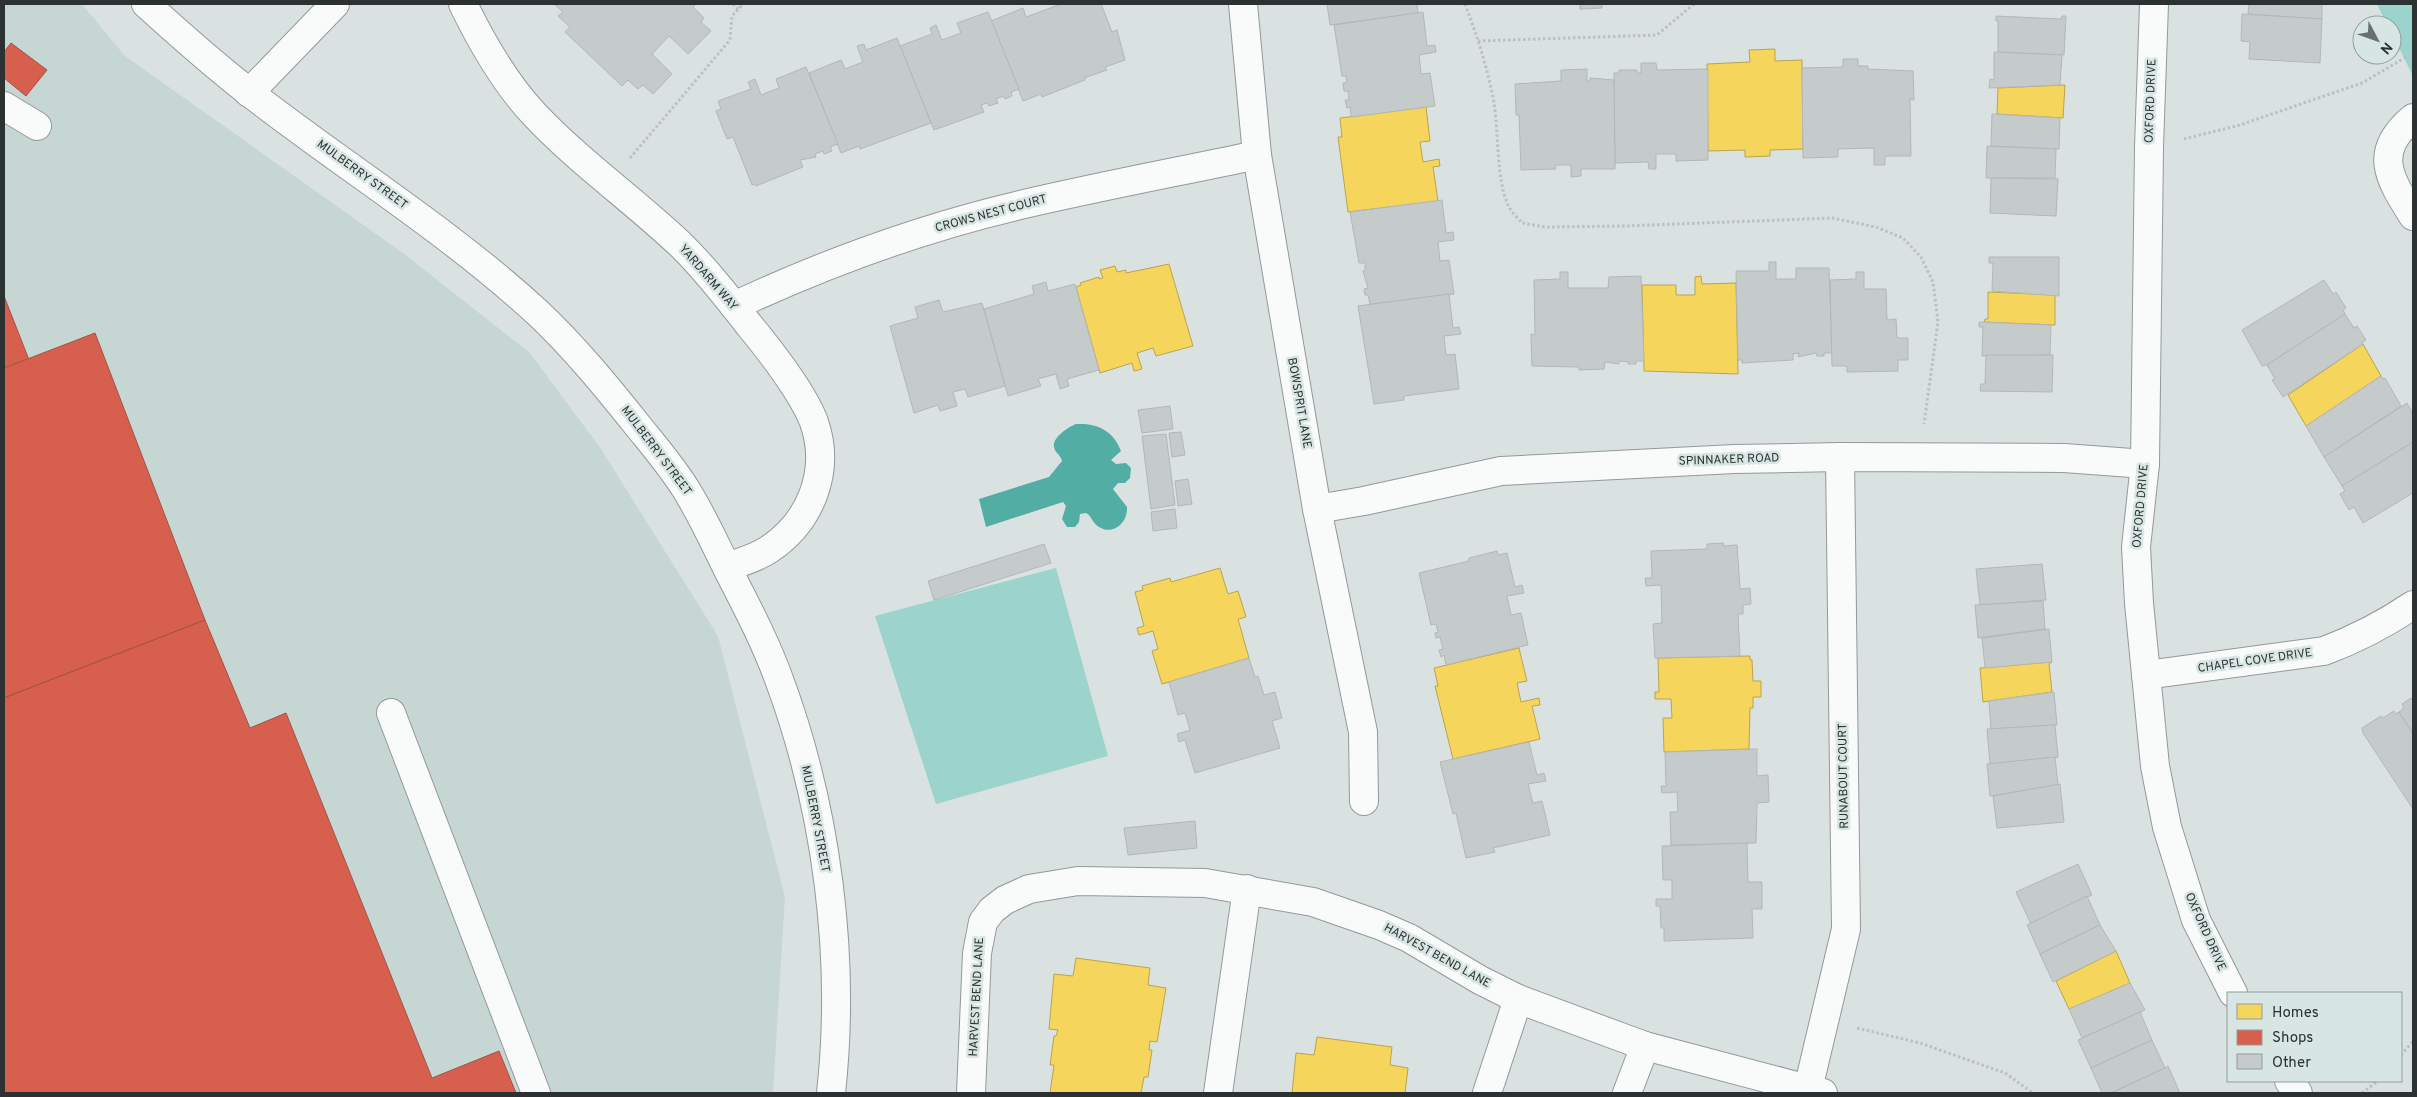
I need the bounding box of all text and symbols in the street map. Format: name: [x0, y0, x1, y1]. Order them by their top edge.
north arrow: [2352, 15, 2402, 65]
text: N: [2376, 38, 2395, 57]
street label: OXFORD DRIVE: [2142, 59, 2160, 143]
street label: MULBERRY STREET: [313, 137, 411, 213]
street label: CROWS NEST COURT: [933, 191, 1049, 237]
street label: YARDARM WAY: [675, 242, 741, 315]
street label: BOWSPRIT LANE: [1283, 356, 1315, 450]
street label: MULBERRY STREET: [617, 403, 695, 499]
street label: SPINNAKER ROAD: [1678, 450, 1780, 470]
street label: OXFORD DRIVE: [2129, 463, 2153, 549]
street label: CHAPEL COVE DRIVE: [2197, 645, 2313, 677]
street label: RUNABOUT COURT: [1835, 723, 1853, 829]
street label: MULBERRY STREET: [797, 764, 833, 874]
street label: OXFORD DRIVE: [2181, 890, 2229, 974]
street label: HARVEST BEND LANE: [1381, 920, 1493, 992]
street label: HARVEST BEND LANE: [966, 937, 988, 1057]
legend: [2227, 992, 2402, 1082]
text: Homes: [2272, 1004, 2319, 1023]
text: Shops: [2272, 1029, 2313, 1048]
text: Other: [2272, 1054, 2311, 1073]

